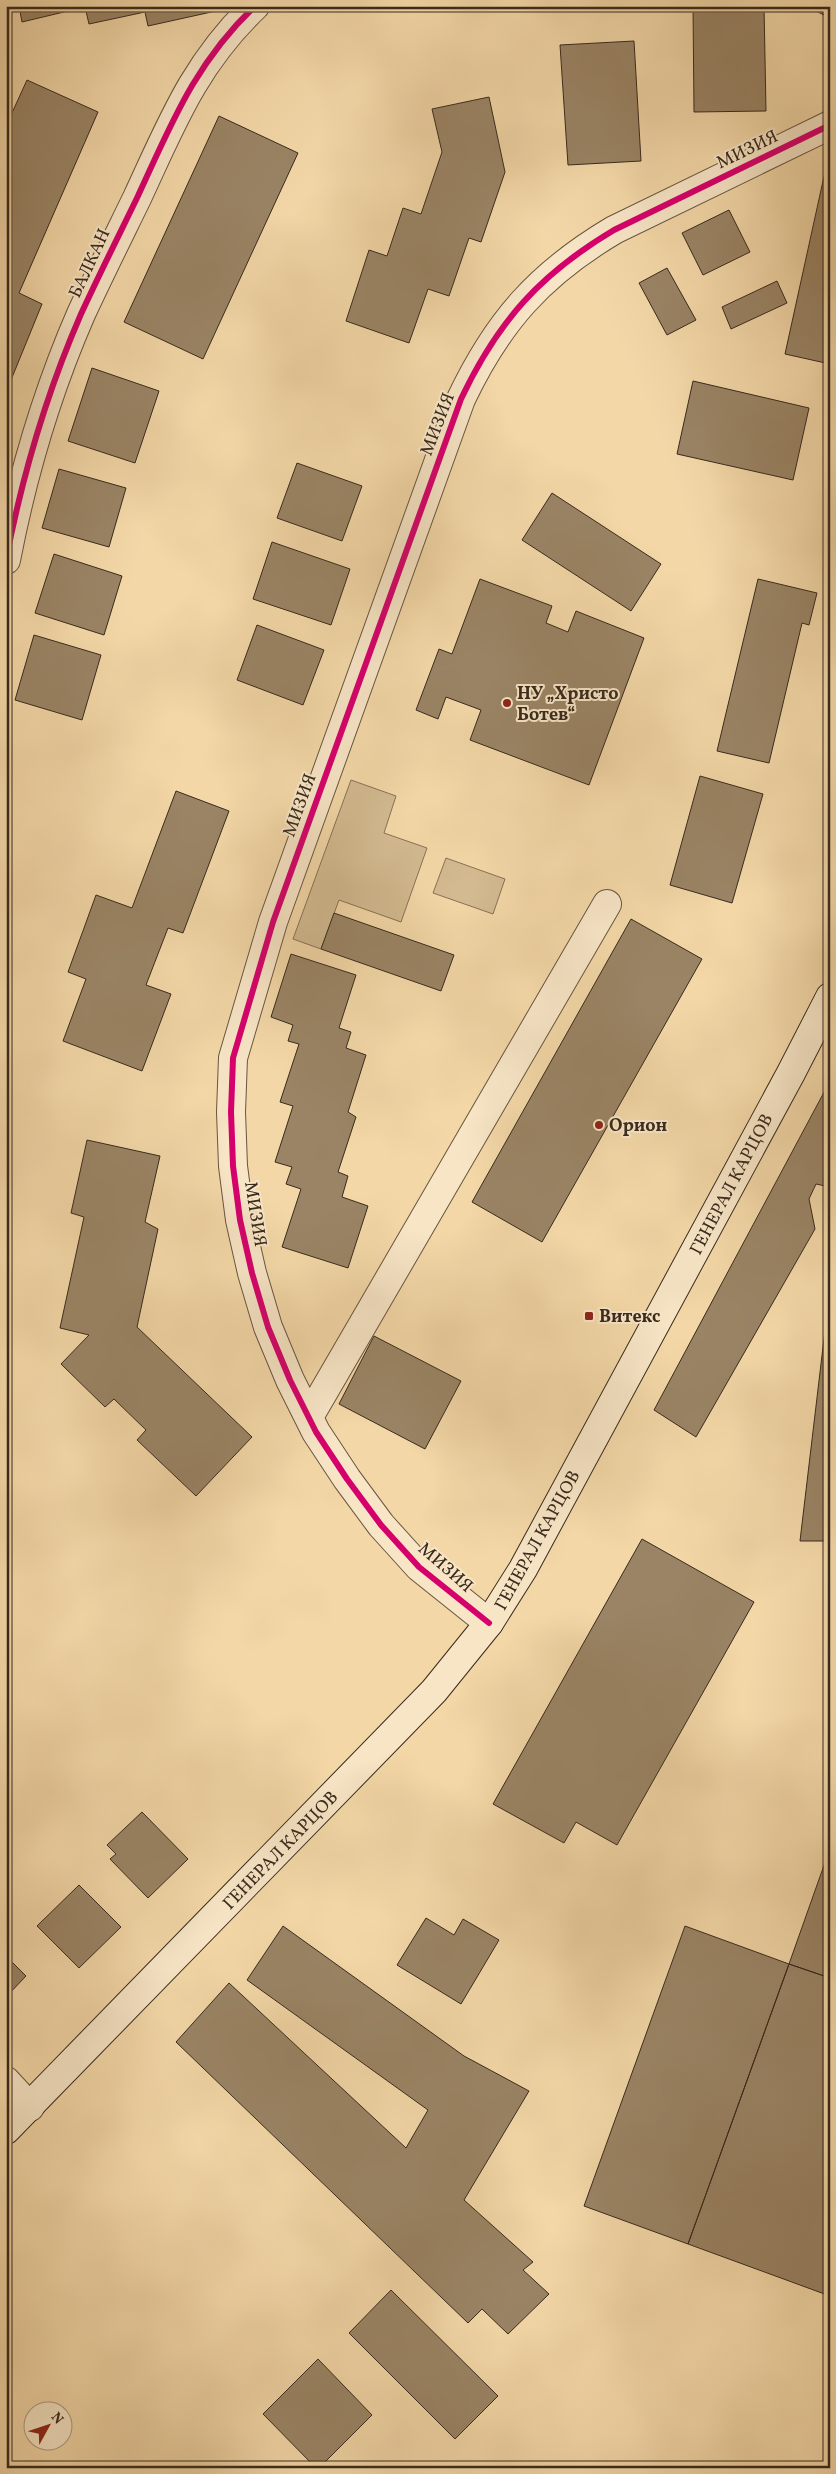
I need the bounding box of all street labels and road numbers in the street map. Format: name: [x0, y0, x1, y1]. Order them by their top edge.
street label: МИЗИЯ: [713, 125, 783, 176]
street label: БАЛКАН: [63, 225, 117, 302]
street label: МИЗИЯ: [415, 389, 462, 460]
street label: МИЗИЯ: [277, 770, 323, 841]
street label: ГЕНЕРАЛ КАРЦОВ: [684, 1110, 780, 1260]
street label: МИЗИЯ: [237, 1180, 272, 1249]
street label: ГЕНЕРАЛ КАРЦОВ: [489, 1466, 587, 1615]
street label: МИЗИЯ: [412, 1537, 478, 1599]
street label: ГЕНЕРАЛ КАРЦОВ: [218, 1786, 345, 1916]

